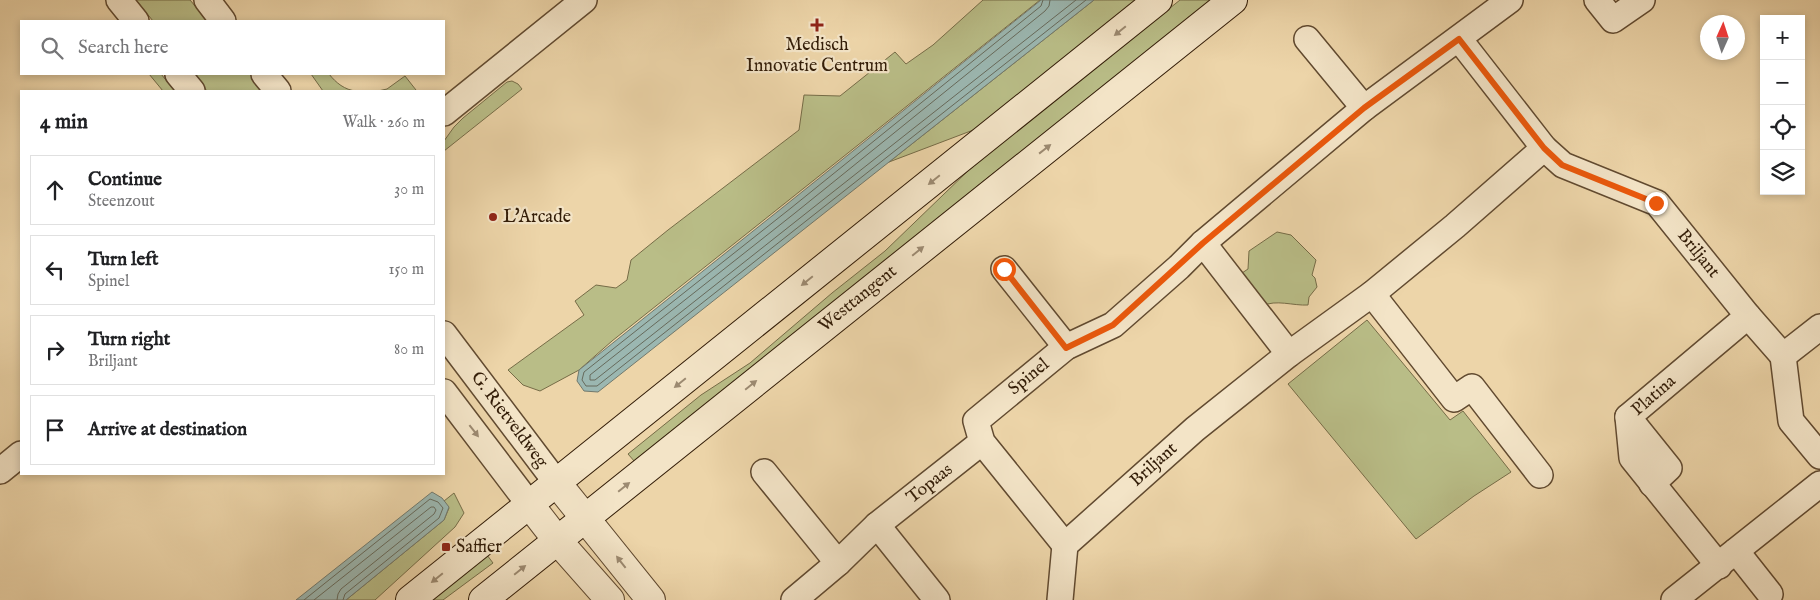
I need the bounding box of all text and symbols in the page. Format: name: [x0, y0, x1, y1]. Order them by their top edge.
north arrow: [1700, 15, 1745, 60]
map controls: [1760, 15, 1805, 195]
button: +: [1760, 15, 1805, 60]
marker: Medisch Innovatie Centrum: [810, 18, 824, 32]
search box: [20, 20, 445, 75]
one-way arrow: [1114, 25, 1127, 36]
icon: search: [38, 34, 66, 62]
place label: Medisch Innovatie Centrum: [746, 34, 888, 78]
text: Search here: [78, 36, 169, 60]
button: −: [1760, 60, 1805, 105]
button: locate: [1760, 105, 1805, 150]
text: 4 min: [40, 109, 88, 136]
text: Walk · 260 m: [342, 113, 425, 133]
one-way arrow: [1038, 144, 1051, 155]
button: layers: [1760, 150, 1805, 195]
text: Continue: [88, 168, 162, 192]
one-way arrow: [928, 174, 941, 185]
icon: ahead: [41, 176, 69, 204]
text: 30 m: [394, 180, 424, 200]
text: Steenzout: [88, 192, 155, 212]
route end: [1645, 192, 1668, 215]
place label: L'Arcade: [503, 206, 571, 229]
marker: L'Arcade: [487, 211, 499, 223]
street label: Briljant: [1671, 225, 1725, 283]
one-way arrow: [911, 245, 924, 256]
text: Turn left: [88, 248, 159, 272]
icon: left: [41, 256, 69, 284]
route start: [993, 258, 1016, 281]
text: 150 m: [389, 260, 424, 280]
street label: Westtangent: [814, 260, 902, 338]
text: Spinel: [88, 272, 129, 292]
one-way arrow: [801, 276, 814, 287]
text: Turn right: [88, 328, 170, 352]
icon: right: [41, 336, 69, 364]
text: 80 m: [394, 340, 424, 360]
text: Briljant: [88, 352, 138, 372]
street label: Spinel: [1004, 353, 1054, 401]
street label: G. Rietveldweg: [465, 367, 553, 473]
street label: Platina: [1627, 370, 1681, 422]
one-way arrow: [674, 377, 687, 388]
one-way arrow: [744, 380, 757, 391]
icon: arrive: [41, 416, 69, 444]
text: Arrive at destination: [88, 418, 247, 442]
one-way arrow: [468, 424, 479, 437]
street label: Briljant: [1126, 438, 1182, 492]
street label: Topaas: [902, 459, 958, 509]
one-way arrow: [617, 482, 630, 493]
place label: Saffier: [456, 536, 502, 559]
marker: Saffier: [440, 541, 452, 553]
one-way arrow: [616, 556, 627, 569]
one-way arrow: [514, 565, 527, 576]
one-way arrow: [431, 573, 444, 584]

